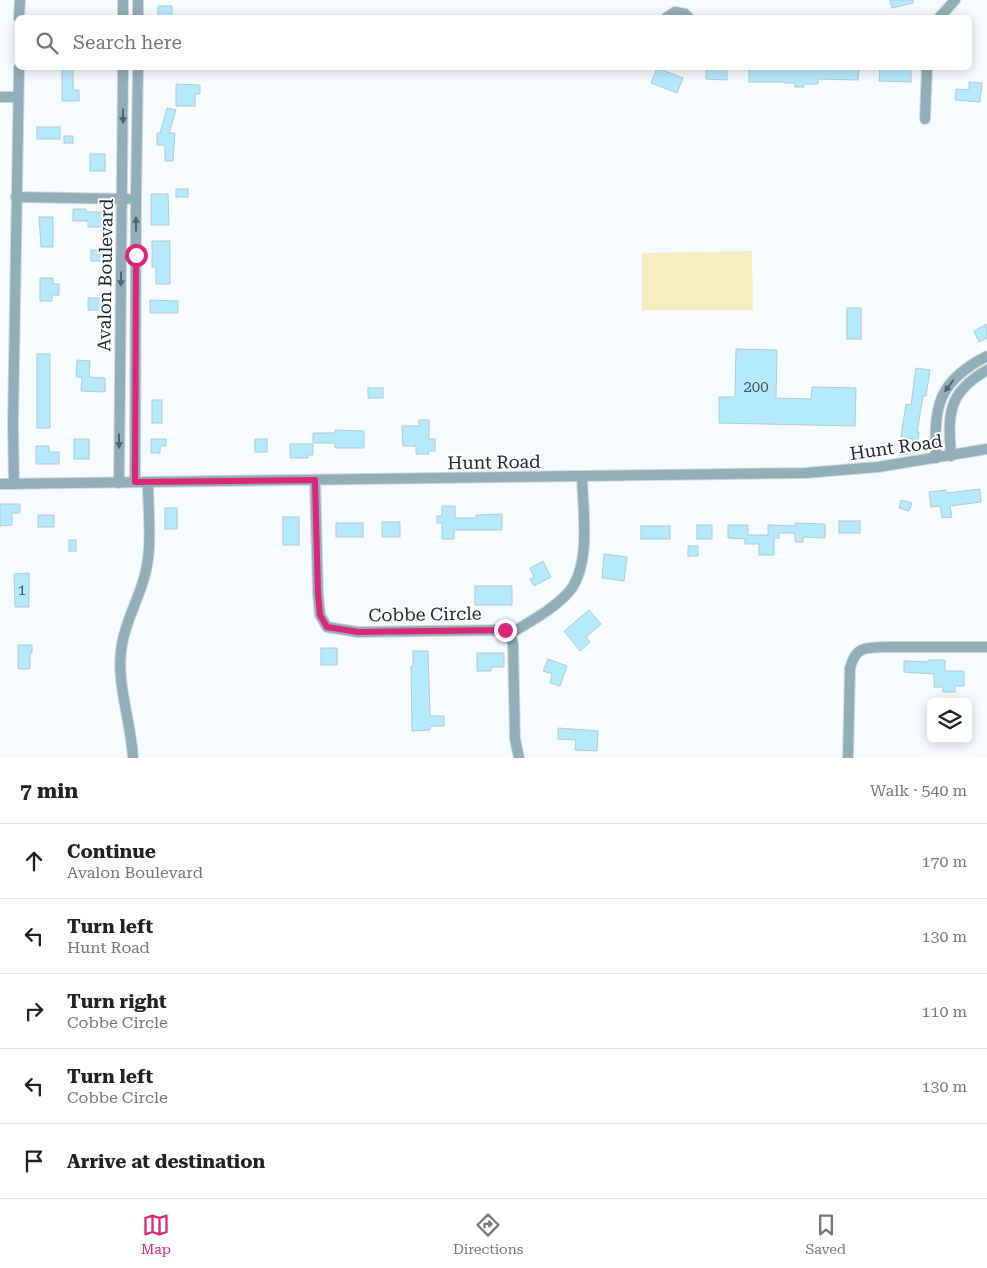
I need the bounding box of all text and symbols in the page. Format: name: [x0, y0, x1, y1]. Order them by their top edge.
search box: [15, 15, 972, 70]
icon: search: [33, 29, 61, 57]
text: Search here: [73, 31, 182, 54]
one-way arrow: [119, 108, 127, 124]
street label: Avalon Boulevard: [93, 198, 117, 352]
one-way arrow: [132, 215, 140, 231]
route start: [125, 244, 148, 267]
one-way arrow: [117, 271, 125, 287]
house number: 200: [743, 378, 769, 396]
one-way arrow: [944, 379, 954, 393]
street label: Hunt Road: [848, 430, 944, 464]
one-way arrow: [115, 433, 123, 449]
street label: Hunt Road: [447, 451, 541, 473]
house number: 1: [18, 581, 26, 599]
street label: Cobbe Circle: [368, 603, 482, 625]
route end: [494, 619, 517, 642]
map controls: [927, 698, 972, 743]
button: layers: [927, 698, 972, 743]
text: 7 min: [20, 779, 78, 803]
text: Walk · 540 m: [870, 781, 967, 800]
text: Continue: [67, 840, 156, 863]
icon: ahead: [20, 847, 48, 875]
text: 170 m: [921, 852, 967, 871]
text: Avalon Boulevard: [67, 863, 203, 882]
text: Turn left: [67, 915, 153, 938]
icon: left: [20, 922, 48, 950]
text: 130 m: [921, 927, 967, 946]
text: Hunt Road: [67, 938, 150, 957]
text: Turn right: [67, 990, 167, 1013]
icon: right: [20, 997, 48, 1025]
text: 110 m: [921, 1002, 967, 1021]
text: Cobbe Circle: [67, 1013, 168, 1032]
text: Turn left: [67, 1065, 153, 1088]
icon: left: [20, 1072, 48, 1100]
text: 130 m: [921, 1077, 967, 1096]
text: Cobbe Circle: [67, 1088, 168, 1107]
icon: arrive: [20, 1147, 48, 1175]
text: Arrive at destination: [67, 1150, 265, 1173]
tab: Map: [141, 1211, 171, 1257]
tab: Directions: [453, 1211, 523, 1257]
tab: Saved: [805, 1211, 846, 1257]

